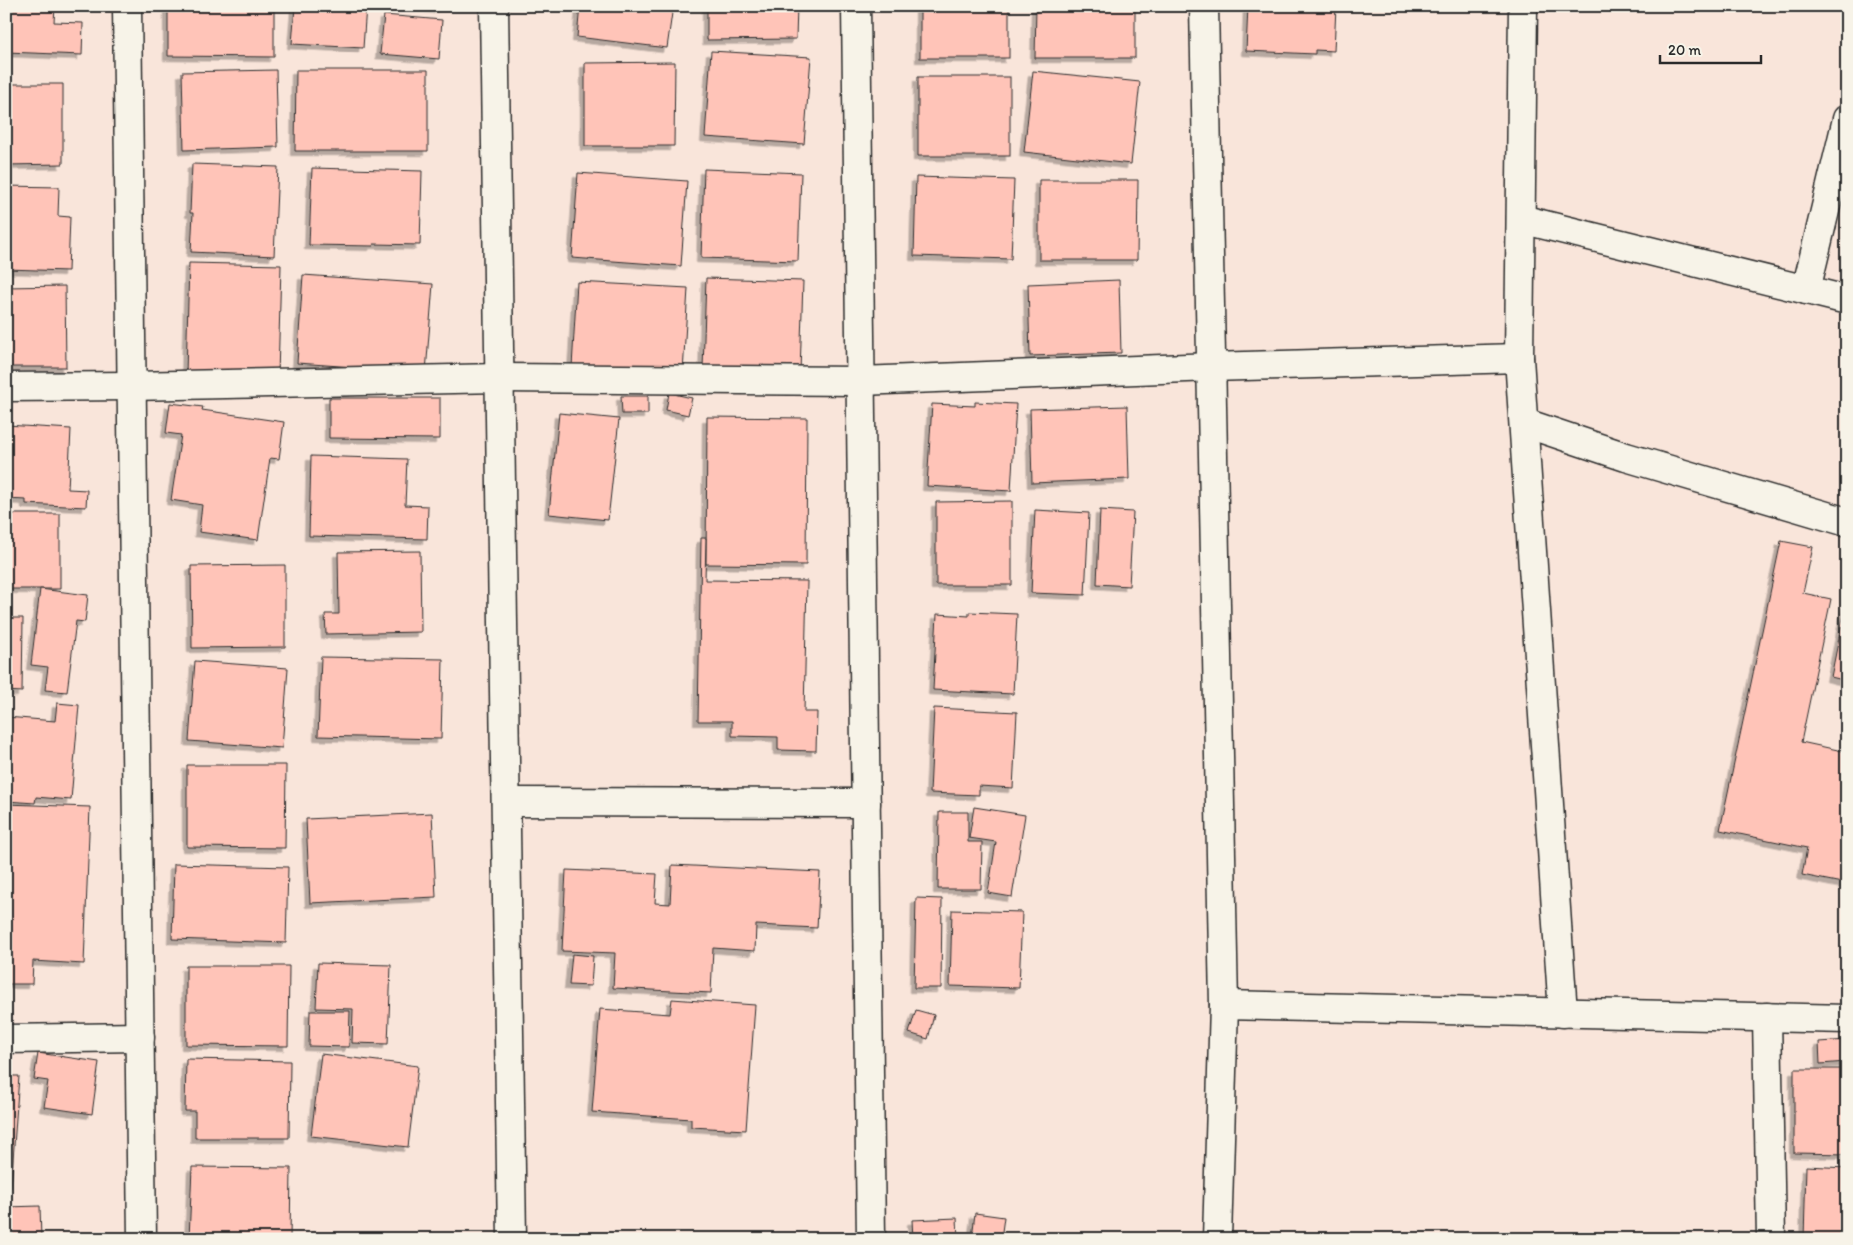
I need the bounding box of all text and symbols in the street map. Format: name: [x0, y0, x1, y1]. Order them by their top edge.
scale bar: [1660, 32, 1762, 64]
text: 20 m: [1668, 41, 1702, 59]

